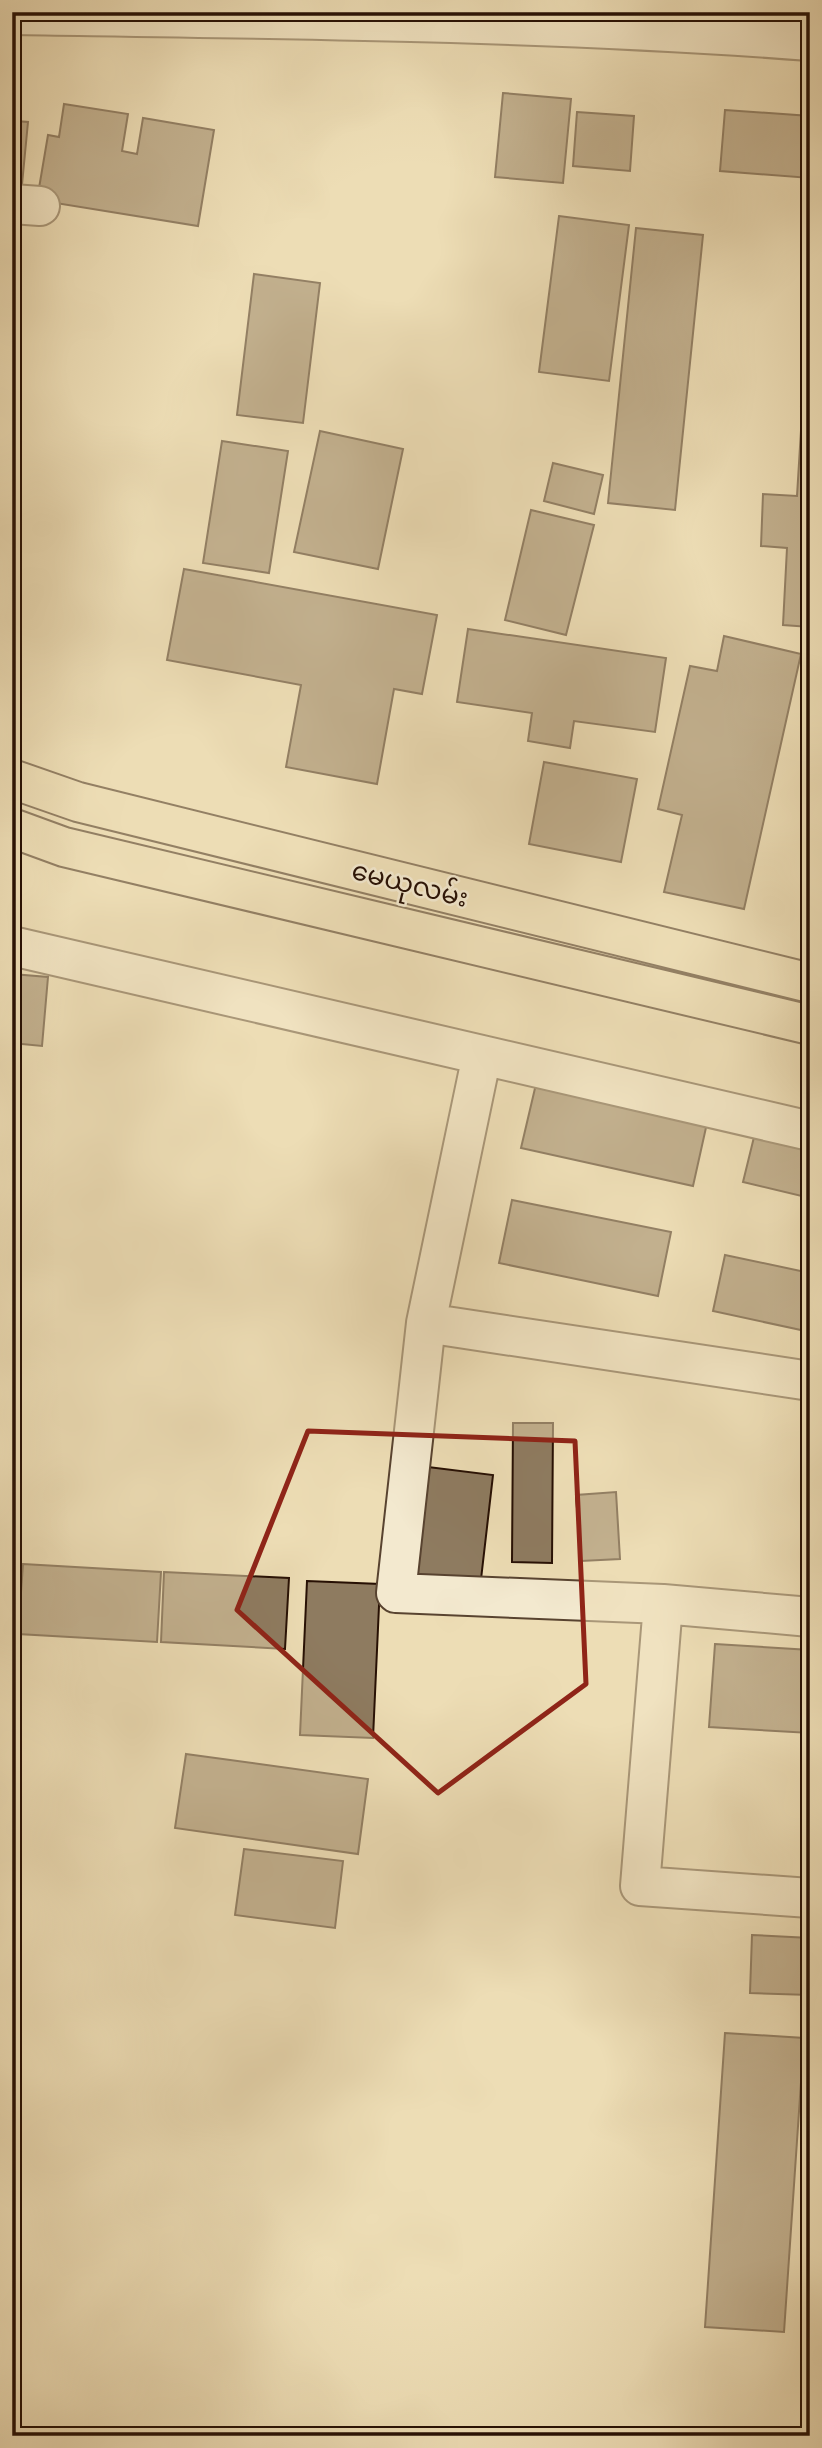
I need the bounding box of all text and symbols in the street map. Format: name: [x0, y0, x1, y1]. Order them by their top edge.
street label: မေယုလမ်း: [347, 853, 472, 919]

